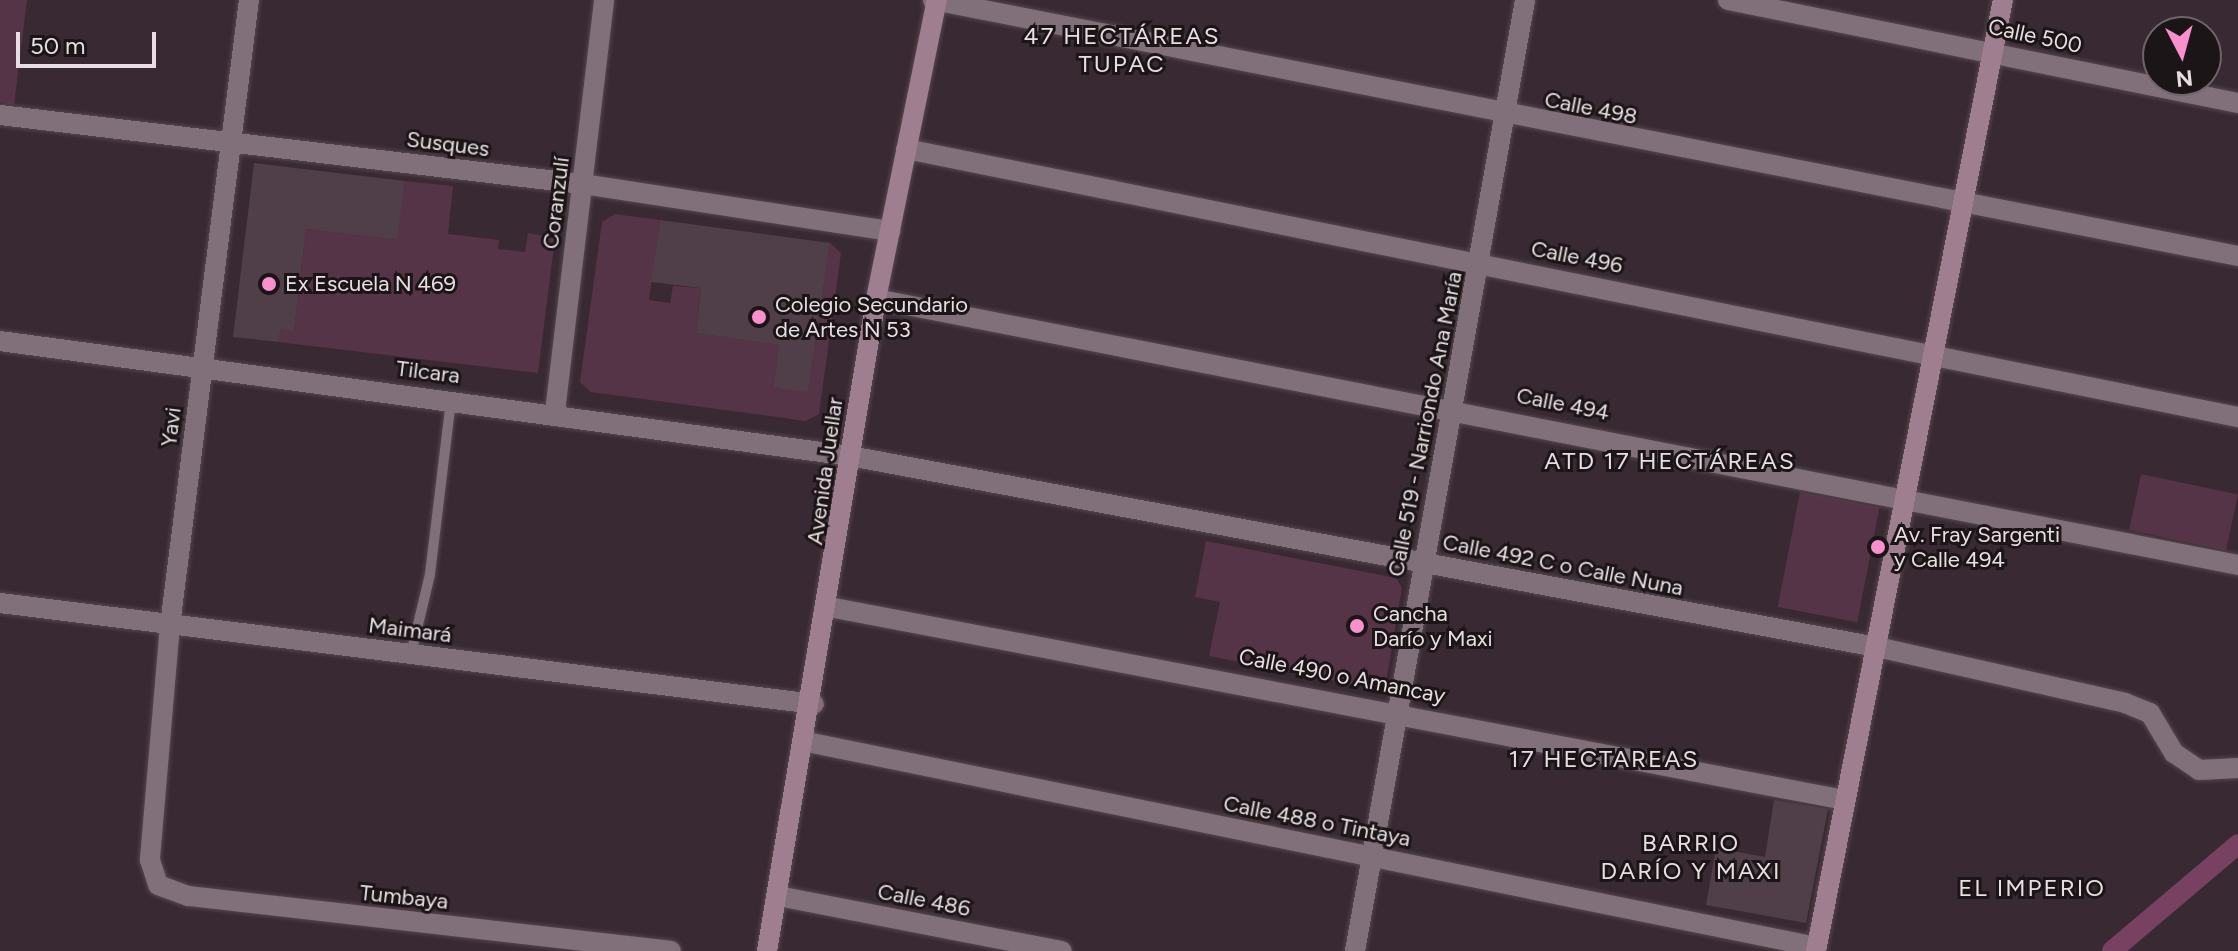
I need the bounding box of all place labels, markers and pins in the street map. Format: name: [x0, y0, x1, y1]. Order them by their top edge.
place label: Ex Escuela N 469: [285, 271, 456, 297]
marker: Ex Escuela N 469: [260, 275, 278, 293]
place label: Colegio Secundario de Artes N 53: [775, 291, 968, 342]
marker: Colegio Secundario de Artes N 53: [750, 308, 768, 326]
place label: Av. Fray Sargenti y Calle 494: [1894, 521, 2060, 572]
marker: Av. Fray Sargenti y Calle 494: [1869, 538, 1887, 556]
place label: Cancha Darío y Maxi: [1373, 600, 1492, 652]
marker: Cancha Darío y Maxi: [1348, 617, 1366, 635]

